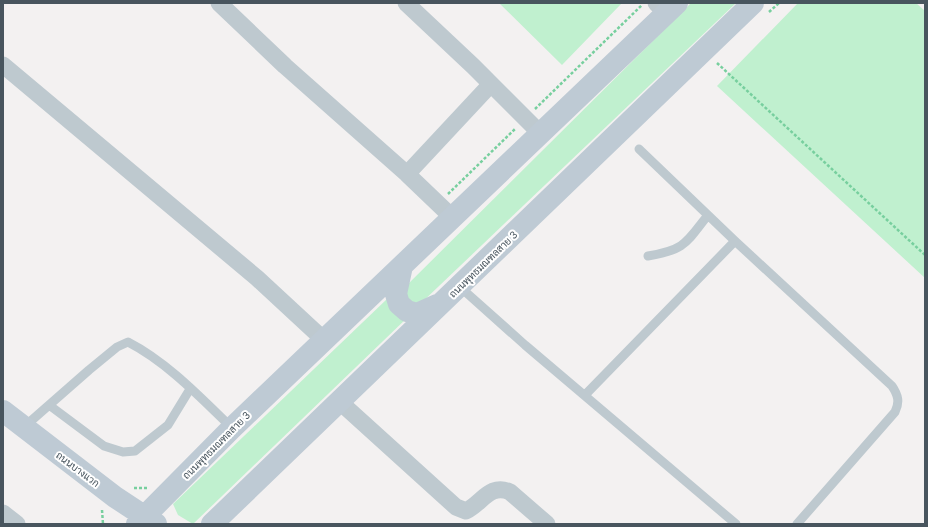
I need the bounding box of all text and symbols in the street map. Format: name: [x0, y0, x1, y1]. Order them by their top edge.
street label: ถนนพุทธมณฑลสาย 3: [446, 228, 521, 301]
street label: ถนนพุทธมณฑลสาย 3: [180, 409, 254, 483]
street label: ถนนบางแวก: [54, 449, 102, 489]

